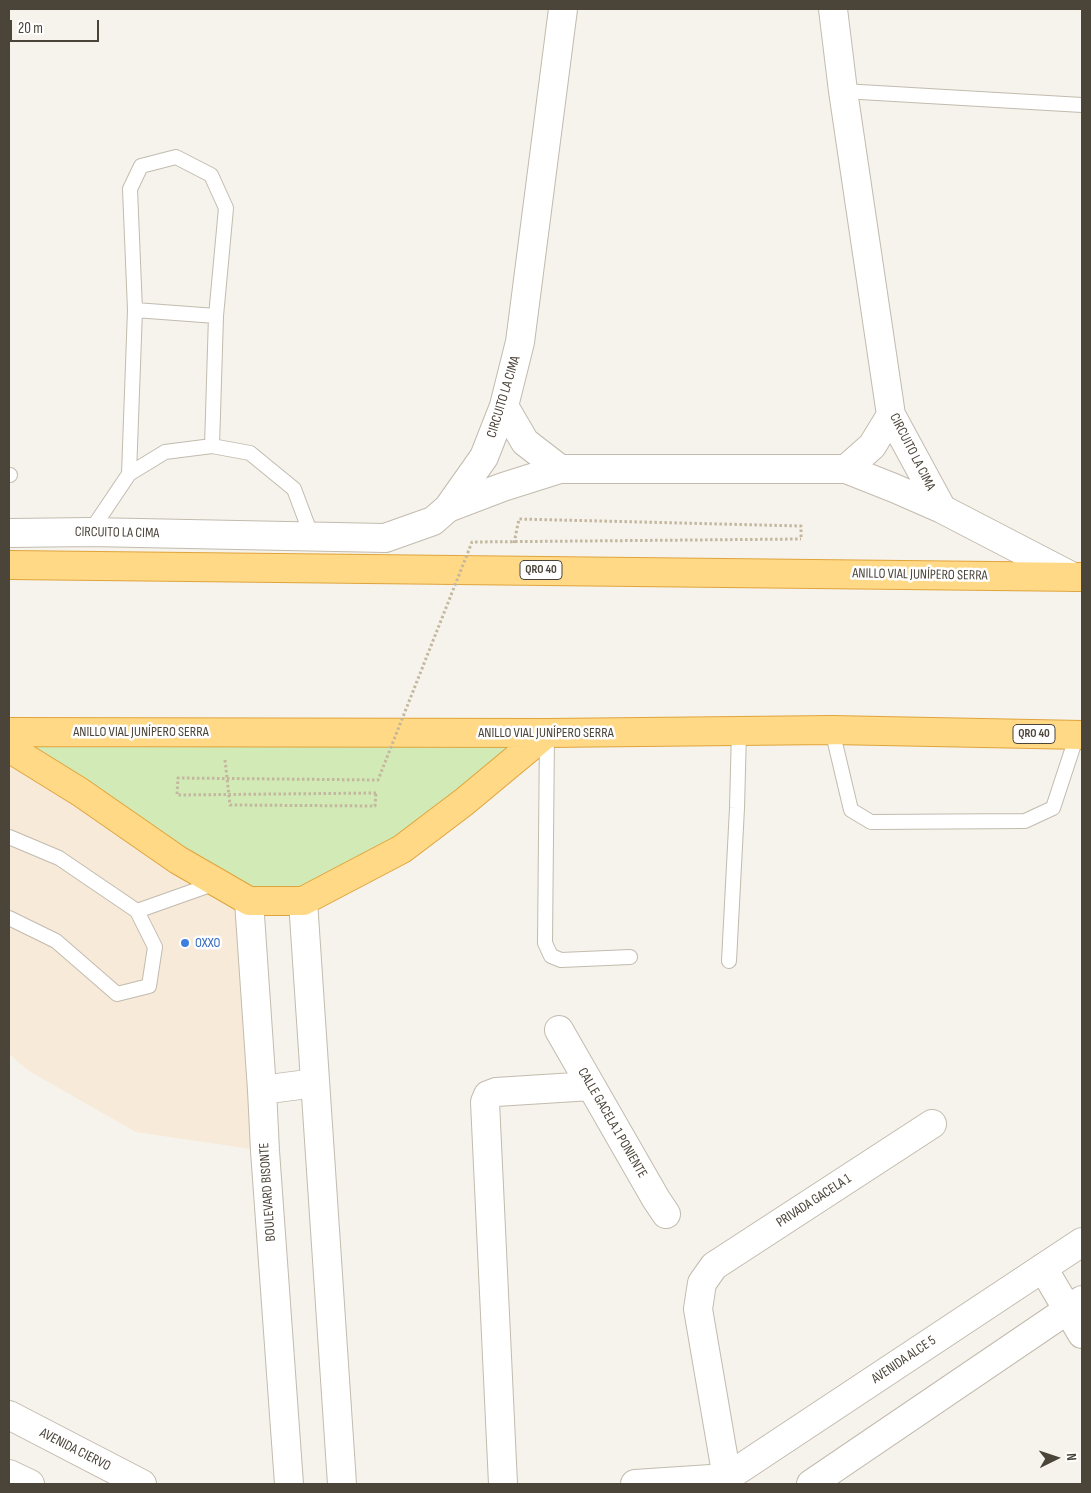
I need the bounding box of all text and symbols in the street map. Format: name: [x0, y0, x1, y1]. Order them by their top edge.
scale bar: [12, 10, 101, 42]
text: 20 m: [18, 19, 43, 38]
street label: CIRCUITO LA CIMA: [484, 354, 524, 440]
street label: CIRCUITO LA CIMA: [885, 411, 939, 493]
street label: CIRCUITO LA CIMA: [75, 524, 159, 542]
road number: QRO 40: [520, 560, 562, 580]
street label: ANILLO VIAL JUNÍPERO SERRA: [852, 565, 988, 585]
street label: ANILLO VIAL JUNÍPERO SERRA: [73, 724, 209, 740]
road number: QRO 40: [1013, 724, 1055, 744]
street label: ANILLO VIAL JUNÍPERO SERRA: [478, 725, 614, 741]
place label: OXXO: [195, 935, 220, 951]
marker: OXXO: [179, 937, 191, 949]
street label: CALLE GACELA 1 PONIENTE: [574, 1065, 650, 1181]
street label: BOULEVARD BISONTE: [256, 1142, 280, 1242]
street label: PRIVADA GACELA 1: [773, 1171, 855, 1231]
street label: AVENIDA ALCE 5: [869, 1332, 939, 1388]
street label: AVENIDA CIERVO: [37, 1425, 113, 1475]
north arrow: [1031, 1433, 1081, 1483]
text: N: [1063, 1453, 1080, 1461]

